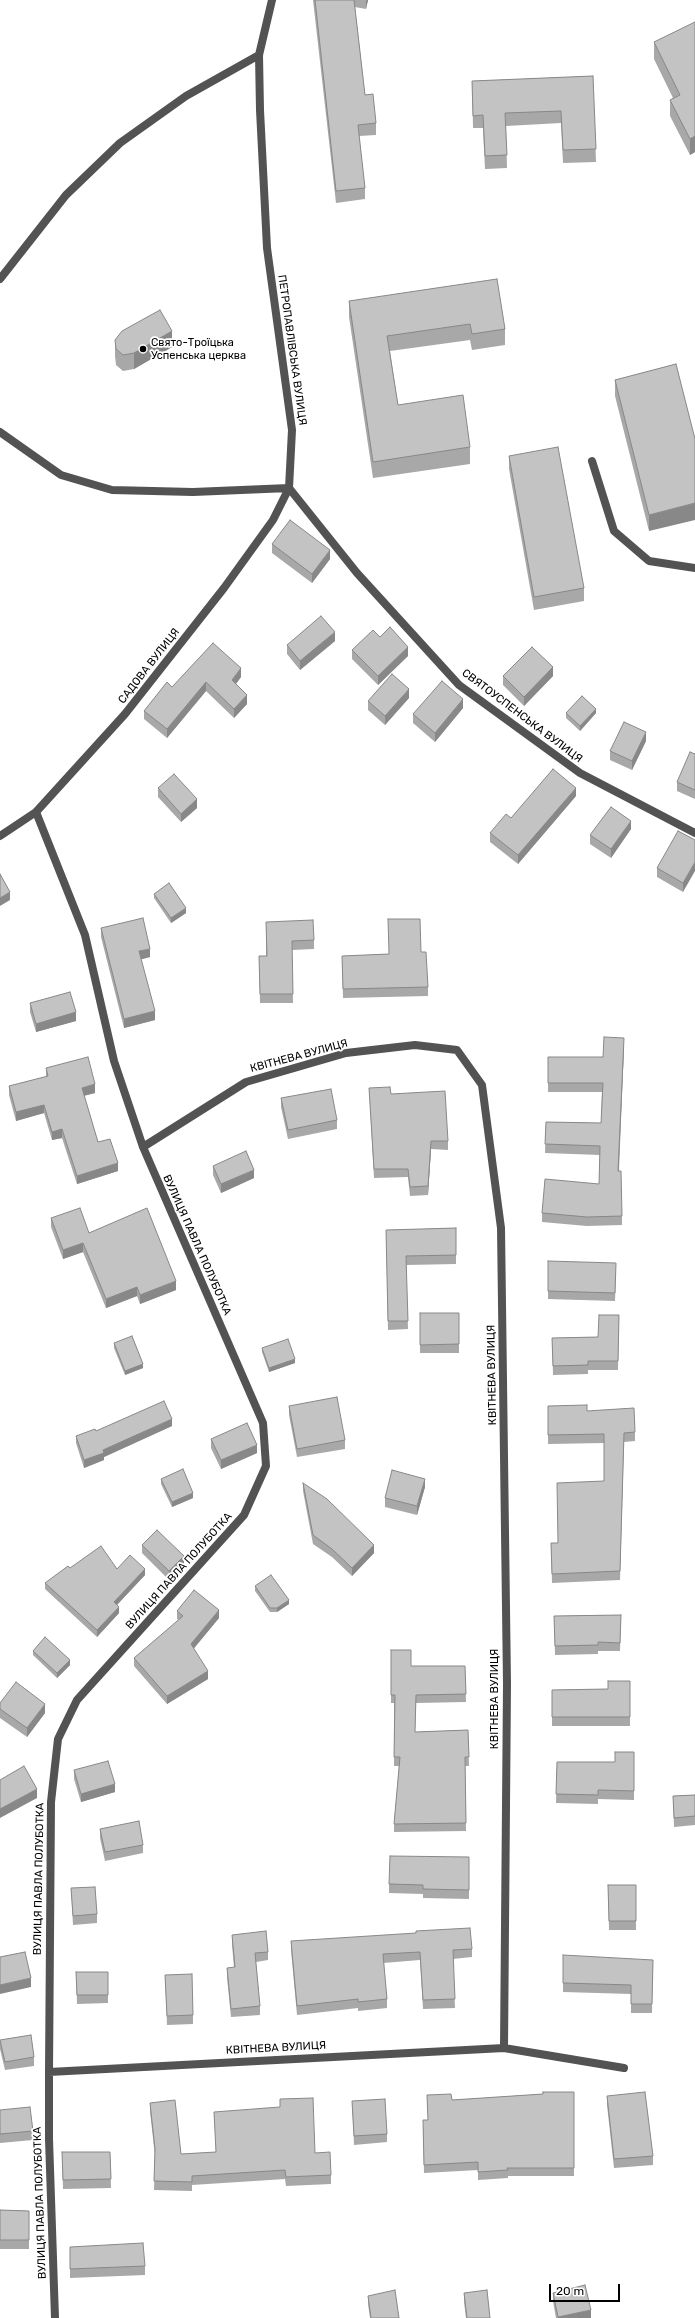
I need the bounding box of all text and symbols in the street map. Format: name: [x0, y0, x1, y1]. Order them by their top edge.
street label: ПЕТРОПАВЛІВСЬКА ВУЛИЦЯ: [275, 274, 309, 426]
place label: Свято-Троїцька Успенська церква: [151, 336, 246, 362]
marker: Свято-Троїцька Успенська церква: [138, 344, 148, 354]
street label: САДОВА ВУЛИЦЯ: [115, 626, 183, 706]
street label: СВЯТОУСПЕНСЬКА ВУЛИЦЯ: [459, 666, 585, 766]
street label: КВІТНЕВА ВУЛИЦЯ: [249, 1037, 349, 1075]
street label: ВУЛИЦЯ ПАВЛА ПОЛУБОТКА: [160, 1173, 234, 1317]
street label: КВІТНЕВА ВУЛИЦЯ: [485, 1325, 499, 1425]
street label: ВУЛИЦЯ ПАВЛА ПОЛУБОТКА: [123, 1510, 235, 1632]
street label: КВІТНЕВА ВУЛИЦЯ: [488, 1649, 502, 1749]
street label: ВУЛИЦЯ ПАВЛА ПОЛУБОТКА: [31, 1803, 47, 1955]
street label: КВІТНЕВА ВУЛИЦЯ: [226, 2039, 326, 2057]
street label: ВУЛИЦЯ ПАВЛА ПОЛУБОТКА: [31, 2127, 49, 2279]
scale bar: [551, 2276, 622, 2302]
text: 20 m: [556, 2284, 584, 2298]

